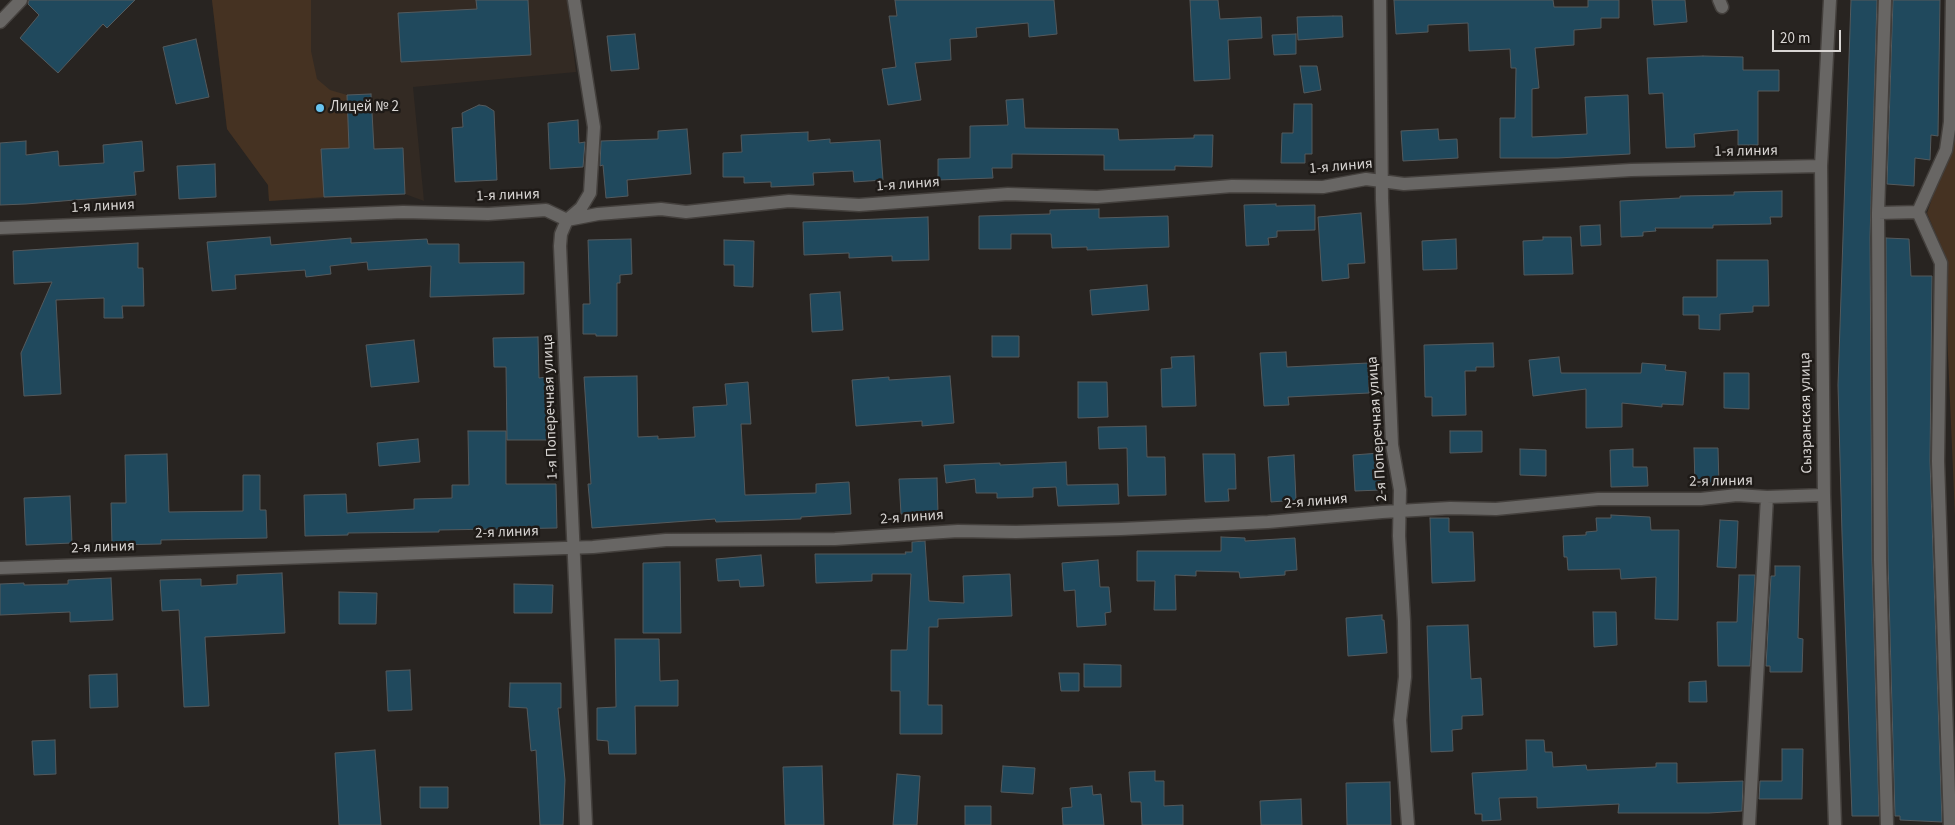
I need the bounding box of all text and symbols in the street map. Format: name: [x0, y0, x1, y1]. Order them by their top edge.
scale bar: [1775, 20, 1844, 52]
text: 20 m: [1780, 28, 1810, 49]
place label: Лицей № 2: [330, 99, 399, 117]
marker: Лицей № 2: [314, 102, 326, 114]
street label: 1-я линия: [1714, 142, 1778, 162]
street label: 1-я линия: [1308, 155, 1374, 179]
street label: 1-я линия: [876, 174, 940, 196]
street label: 1-я линия: [476, 186, 540, 206]
street label: 1-я линия: [71, 196, 135, 218]
street label: 1-я Поперечная улица: [539, 334, 563, 480]
street label: Сызранская улица: [1797, 352, 1817, 474]
street label: 2-я Поперечная улица: [1364, 356, 1392, 502]
street label: 2-я линия: [1689, 472, 1753, 492]
street label: 2-я линия: [1283, 490, 1349, 514]
street label: 2-я линия: [880, 507, 944, 529]
street label: 2-я линия: [475, 523, 539, 543]
street label: 2-я линия: [71, 538, 135, 558]

